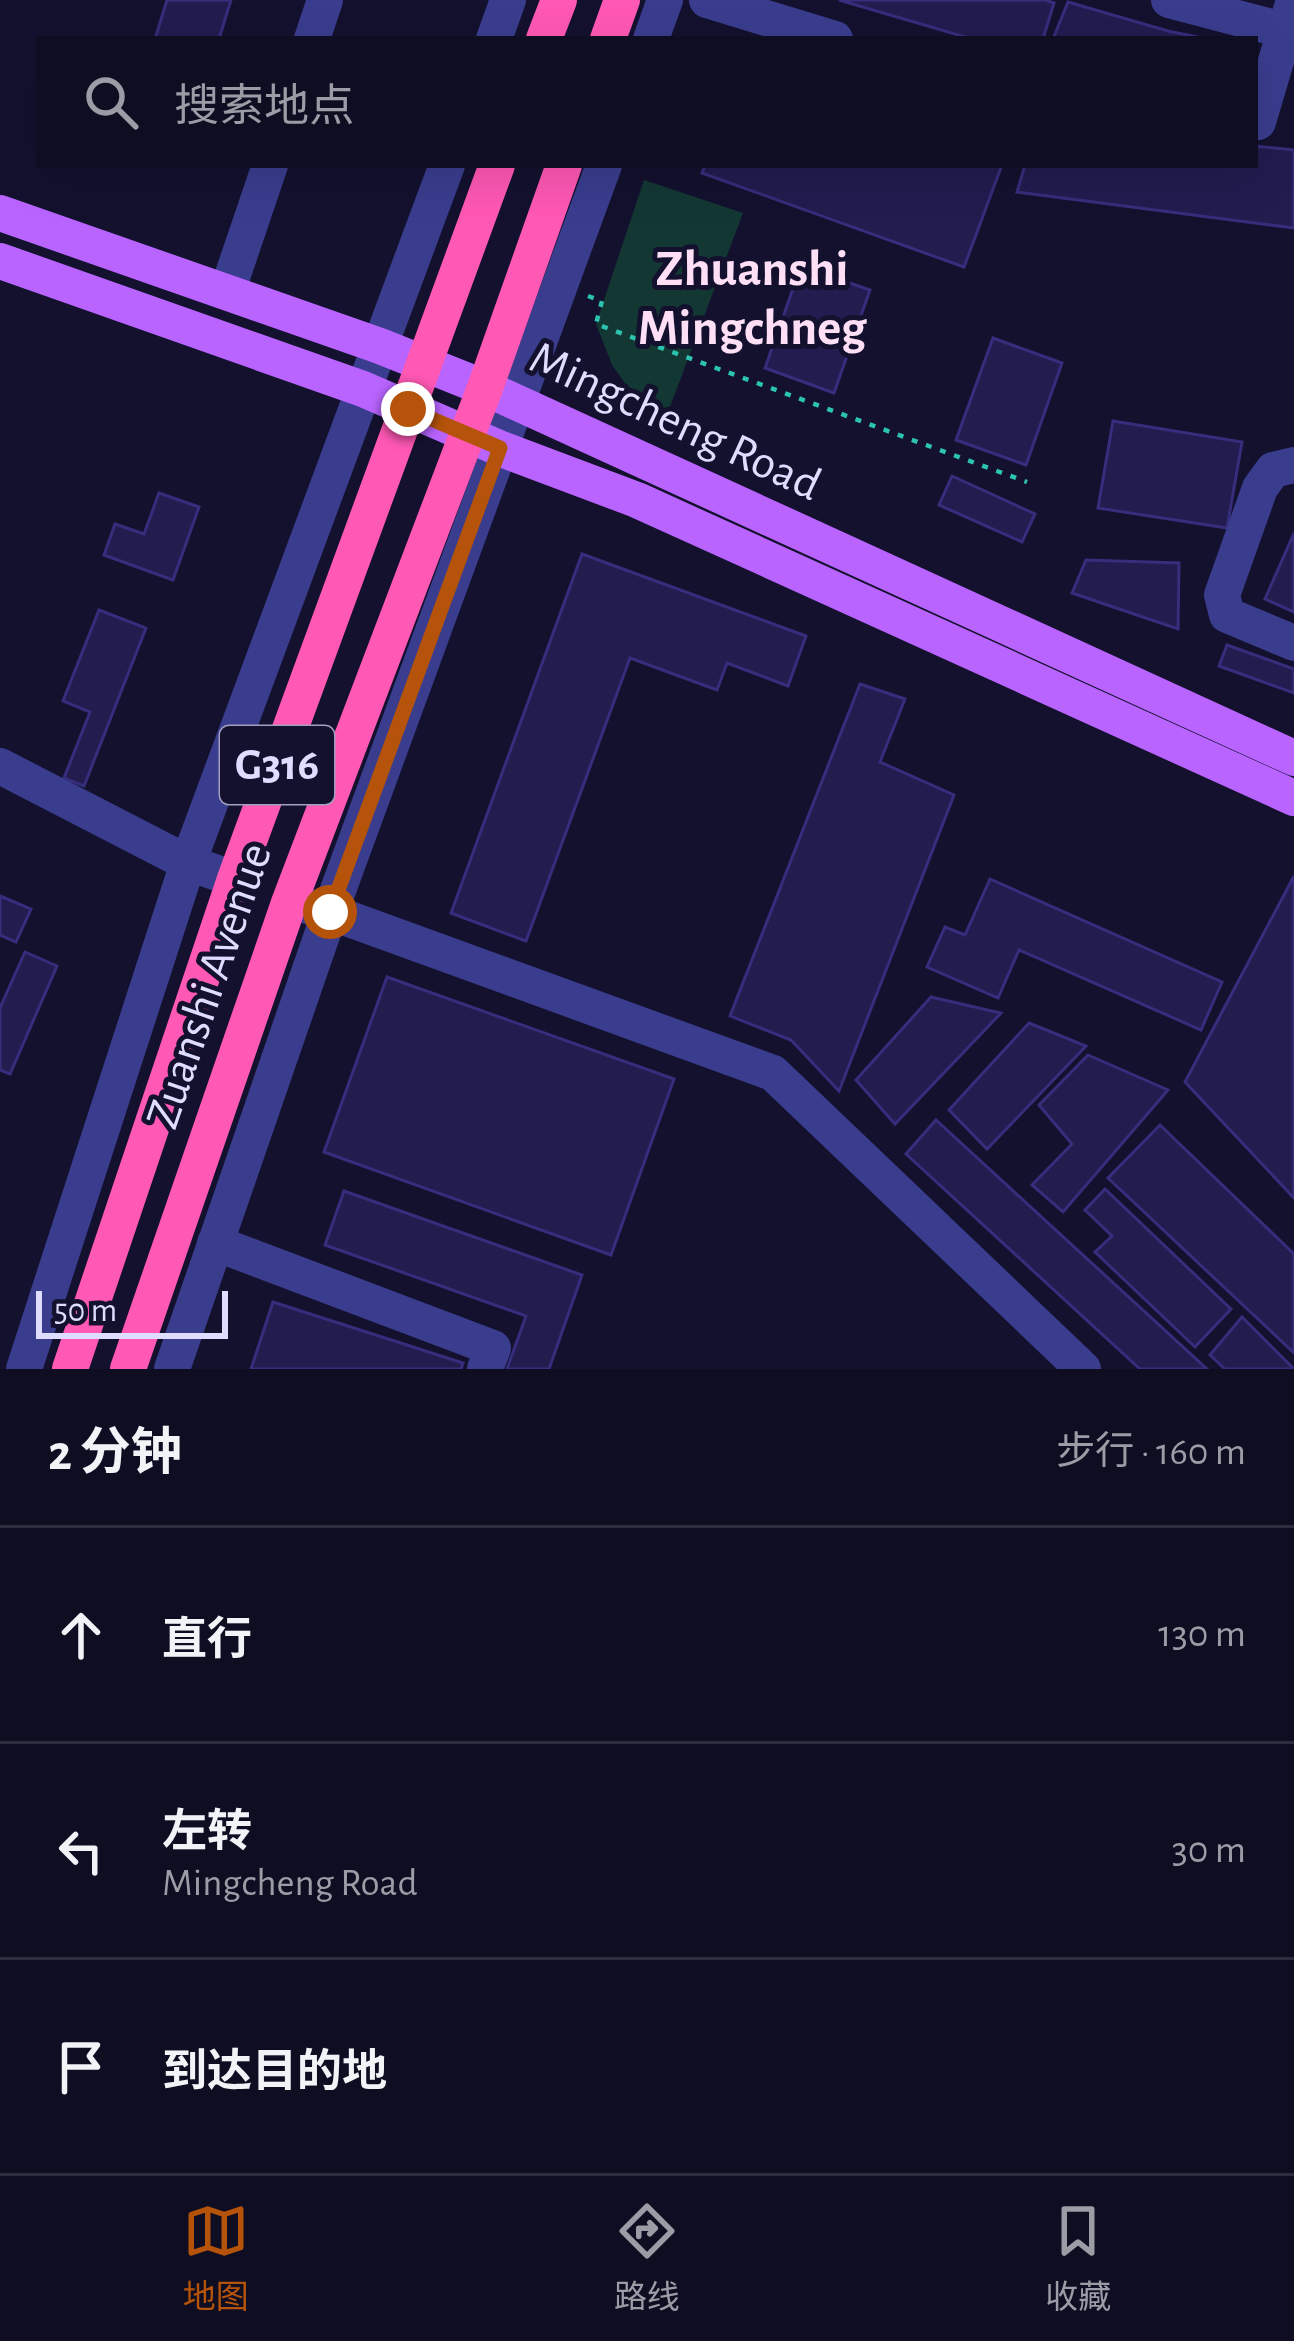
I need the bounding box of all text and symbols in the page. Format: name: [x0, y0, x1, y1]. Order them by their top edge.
search box: [36, 36, 1258, 168]
icon: search: [78, 69, 144, 135]
text: 搜索地点: [174, 85, 354, 130]
district label: Zhuanshi Mingchneg: [638, 244, 867, 354]
street label: Mingcheng Road: [522, 334, 828, 510]
route end: [381, 382, 435, 436]
road number: G316: [220, 726, 334, 804]
street label: Zuanshi Avenue: [139, 837, 281, 1135]
route start: [303, 885, 357, 939]
scale bar: [36, 1285, 228, 1338]
text: 50 m: [54, 1295, 117, 1328]
text: 2 分钟: [48, 1428, 182, 1479]
text: 步行 · 160 m: [1056, 1433, 1246, 1472]
icon: ahead: [48, 1602, 114, 1668]
text: 130 m: [1158, 1615, 1246, 1654]
text: 直行: [162, 1618, 252, 1663]
text: 左转: [162, 1810, 252, 1855]
icon: left: [48, 1818, 114, 1884]
text: 30 m: [1172, 1831, 1246, 1870]
text: Mingcheng Road: [162, 1864, 418, 1903]
icon: arrive: [48, 2034, 114, 2100]
text: 到达目的地: [162, 2050, 387, 2095]
tab: 地图: [183, 2198, 249, 2319]
tab: 路线: [614, 2198, 680, 2319]
tab: 收藏: [1045, 2198, 1111, 2319]

